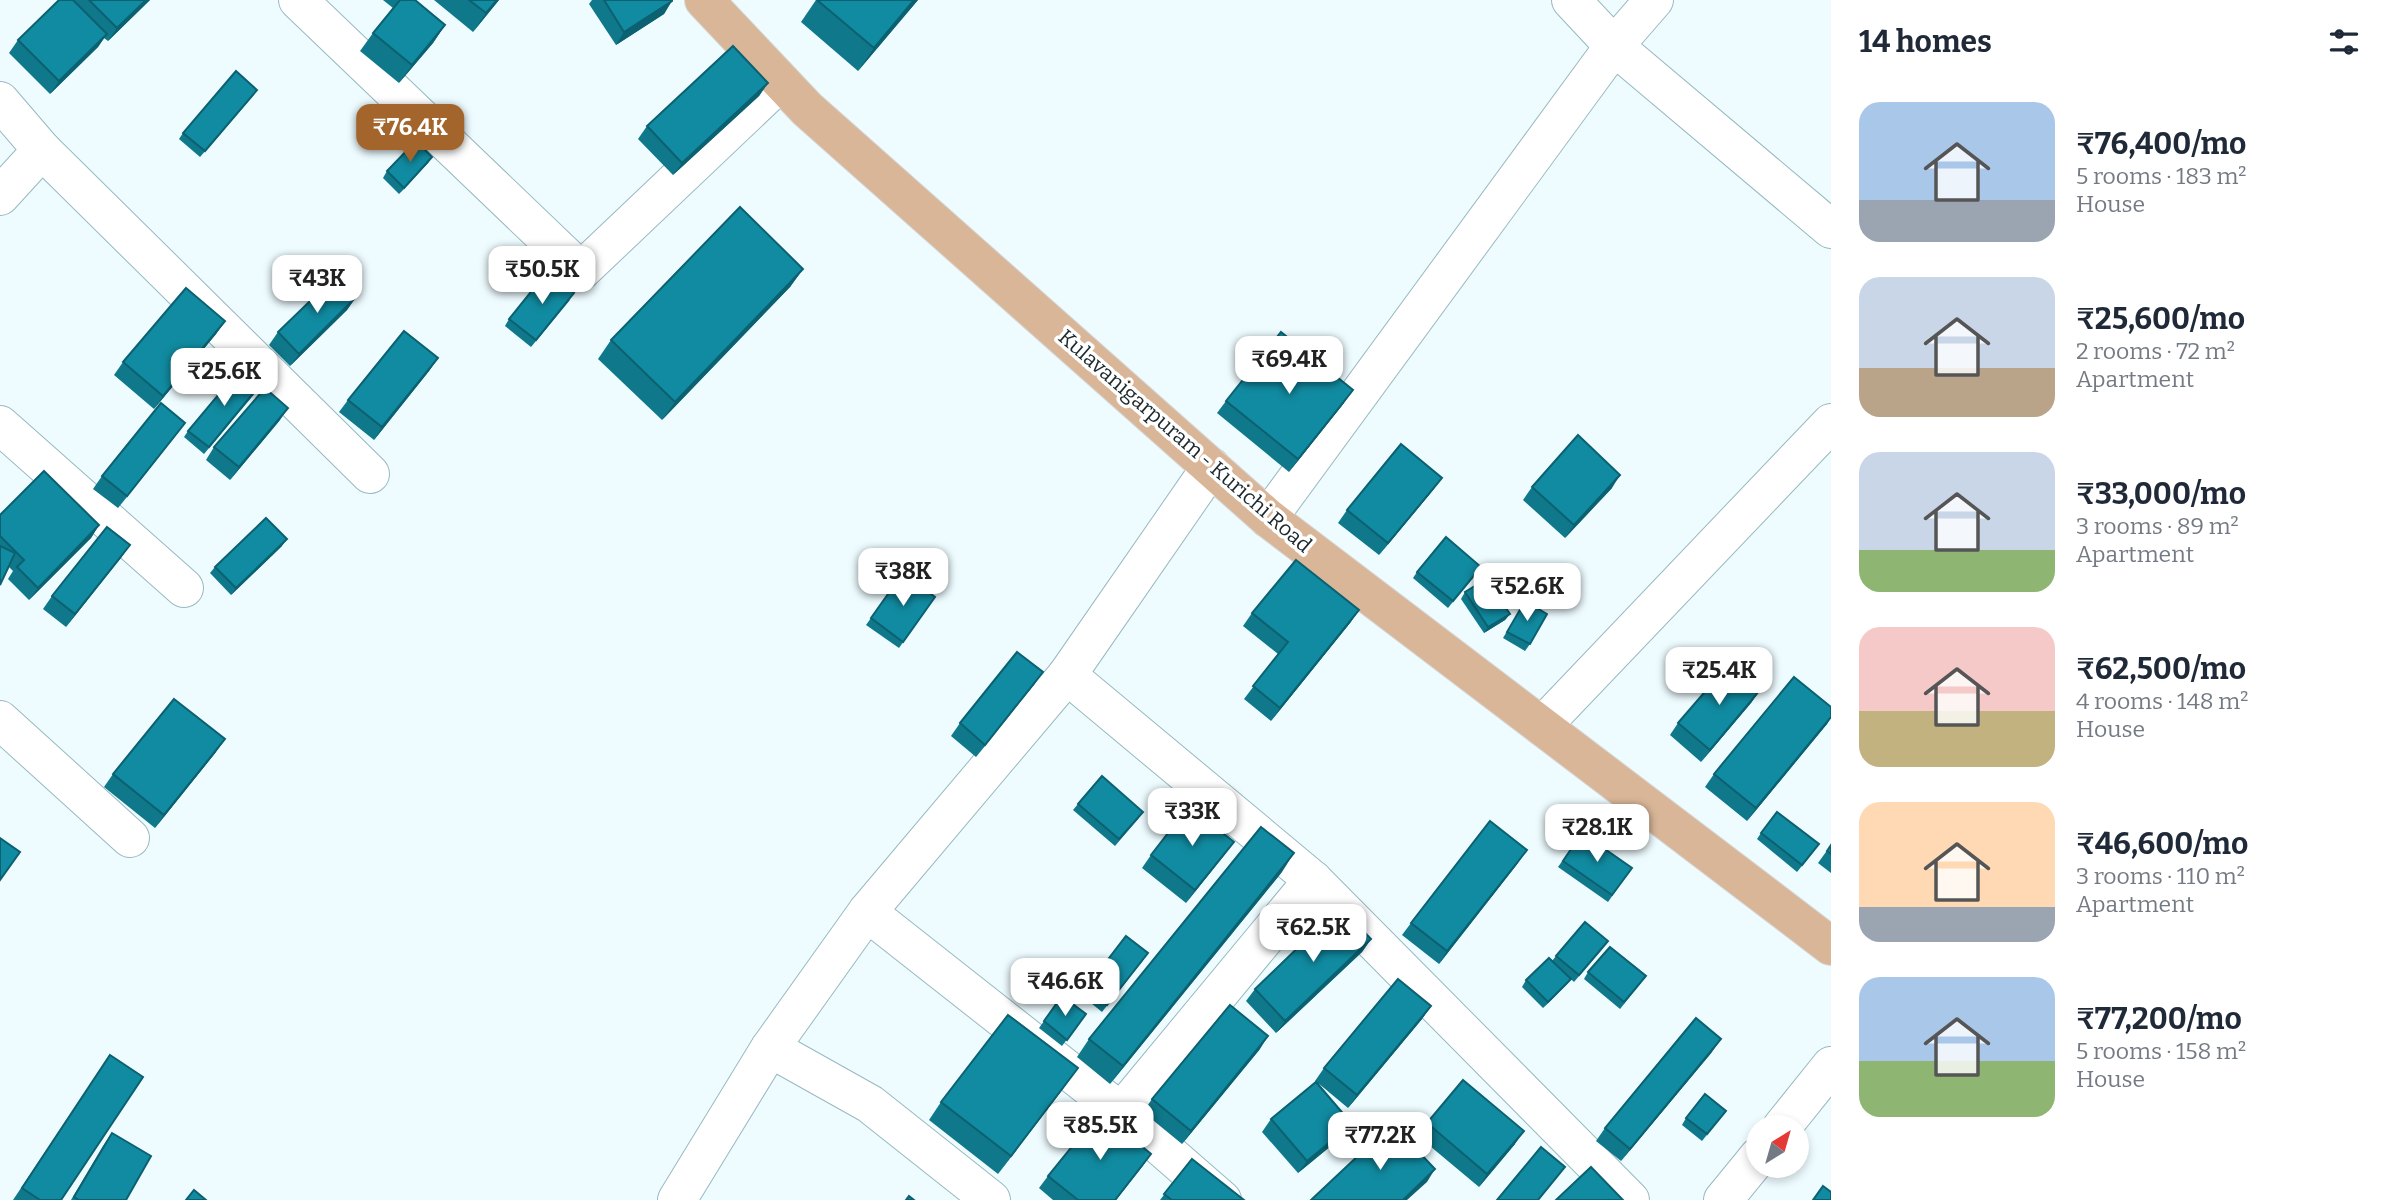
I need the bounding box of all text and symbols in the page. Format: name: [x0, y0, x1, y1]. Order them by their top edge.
icon: filters: [2325, 23, 2363, 61]
text: 14 homes: [1859, 24, 1992, 60]
pin: ₹76.4K: [353, 104, 467, 164]
text: ₹76.4K: [372, 113, 448, 141]
text: ₹76,400/mo: [2076, 126, 2246, 162]
icon: home: [1915, 130, 1999, 214]
text: 5 rooms · 183 m²: [2076, 162, 2247, 190]
text: House: [2076, 190, 2145, 218]
pin: ₹50.5K: [485, 246, 599, 306]
text: ₹50.5K: [505, 255, 580, 283]
pin: ₹43K: [276, 256, 358, 315]
text: ₹43K: [288, 264, 346, 292]
text: ₹25,600/mo: [2076, 301, 2245, 337]
icon: home: [1915, 305, 1999, 389]
street label: Kulavanigarpuram - Kurichi Road: [1053, 324, 1317, 558]
pin: ₹69.4K: [1232, 336, 1346, 396]
text: 2 rooms · 72 m²: [2076, 337, 2235, 365]
text: ₹69.4K: [1251, 345, 1327, 373]
pin: ₹25.6K: [167, 348, 281, 408]
text: ₹25.6K: [187, 357, 261, 385]
text: Apartment: [2076, 365, 2194, 393]
text: ₹33,000/mo: [2076, 476, 2246, 512]
icon: home: [1915, 480, 1999, 564]
text: 3 rooms · 89 m²: [2076, 512, 2239, 540]
text: Apartment: [2076, 540, 2194, 568]
pin: ₹38K: [862, 548, 944, 608]
text: ₹38K: [874, 557, 932, 585]
pin: ₹52.6K: [1470, 564, 1584, 623]
text: ₹52.6K: [1490, 572, 1564, 600]
pin: ₹25.4K: [1662, 648, 1776, 707]
text: ₹62,500/mo: [2076, 651, 2246, 687]
icon: home: [1915, 655, 1999, 739]
text: ₹25.4K: [1681, 656, 1757, 684]
text: 4 rooms · 148 m²: [2076, 687, 2248, 715]
text: House: [2076, 715, 2145, 743]
pin: ₹33K: [1151, 788, 1233, 848]
text: ₹33K: [1164, 797, 1220, 825]
pin: ₹28.1K: [1540, 804, 1654, 864]
text: ₹28.1K: [1561, 813, 1633, 841]
text: ₹46,600/mo: [2076, 826, 2248, 862]
icon: home: [1915, 830, 1999, 914]
text: 3 rooms · 110 m²: [2076, 862, 2245, 890]
text: Apartment: [2076, 890, 2194, 918]
pin: ₹62.5K: [1256, 904, 1370, 964]
text: ₹62.5K: [1275, 913, 1351, 941]
pin: ₹46.6K: [1008, 958, 1122, 1018]
text: ₹46.6K: [1027, 967, 1103, 995]
text: ₹77,200/mo: [2076, 1001, 2242, 1037]
icon: home: [1915, 1005, 1999, 1089]
text: 5 rooms · 158 m²: [2076, 1037, 2246, 1065]
text: House: [2076, 1065, 2145, 1093]
pin: ₹85.5K: [1043, 1102, 1157, 1162]
text: ₹85.5K: [1063, 1111, 1137, 1139]
pin: ₹77.2K: [1323, 1112, 1437, 1172]
north arrow: [1746, 1115, 1810, 1178]
map controls: [1746, 1115, 1809, 1178]
text: ₹77.2K: [1344, 1121, 1416, 1149]

